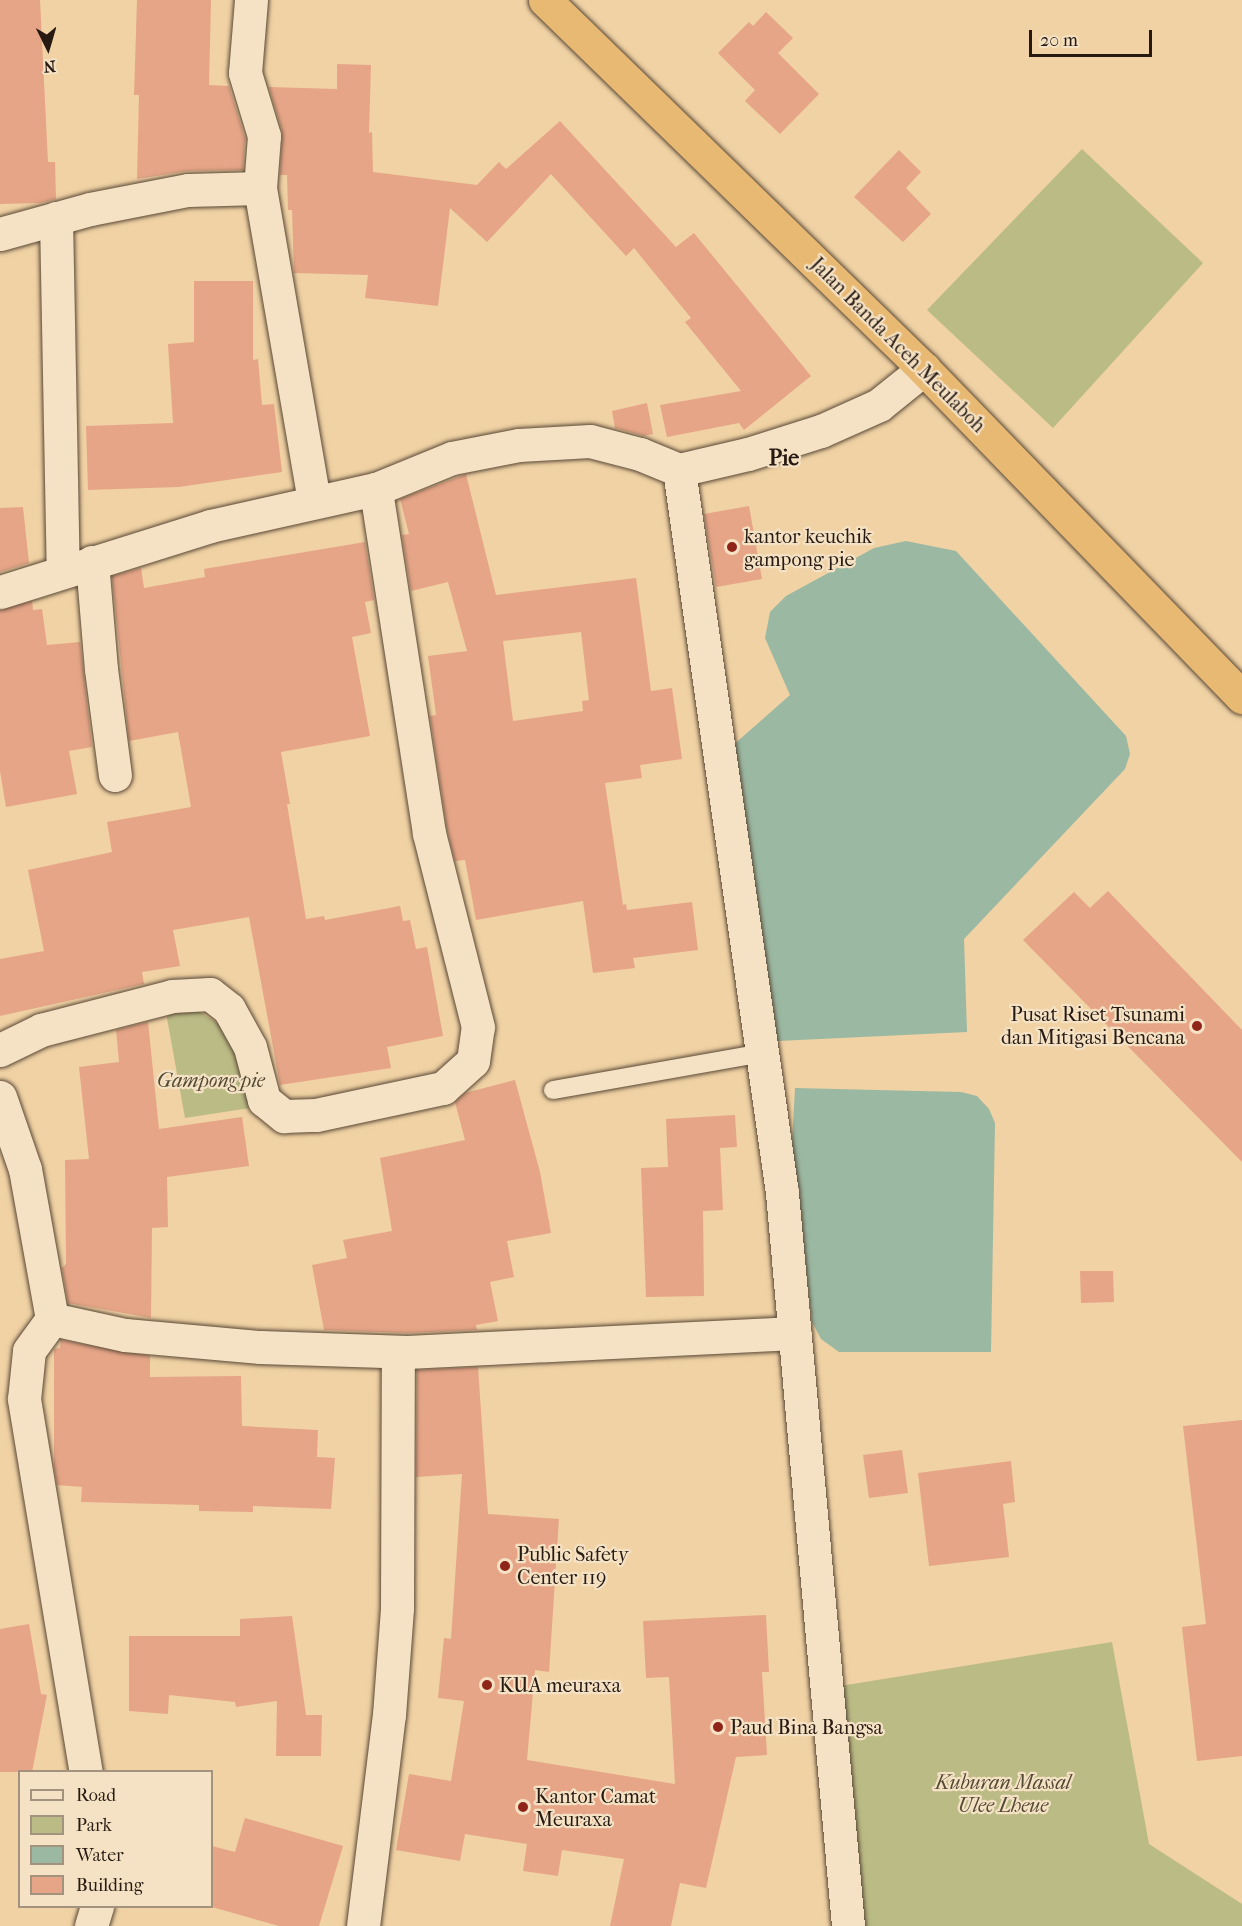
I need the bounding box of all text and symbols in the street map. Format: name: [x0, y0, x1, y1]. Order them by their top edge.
north arrow: [18, 18, 78, 78]
scale bar: [1032, 18, 1155, 56]
text: 20 m: [1040, 30, 1078, 51]
text: N: [43, 56, 56, 76]
street label: Jalan Banda Aceh Meulaboh: [805, 252, 991, 438]
district label: Pie: [769, 446, 799, 472]
place label: kantor keuchik gampong pie: [744, 524, 872, 571]
marker: kantor keuchik gampong pie: [725, 540, 739, 554]
place label: Pusat Riset Tsunami dan Mitigasi Bencana: [1001, 1002, 1185, 1049]
marker: Pusat Riset Tsunami dan Mitigasi Bencana: [1190, 1019, 1204, 1033]
park label: Gampong pie: [157, 1068, 265, 1092]
place label: Public Safety Center 119: [517, 1542, 629, 1589]
marker: Public Safety Center 119: [498, 1559, 512, 1573]
place label: KUA meuraxa: [499, 1673, 621, 1697]
marker: KUA meuraxa: [480, 1678, 494, 1692]
place label: Paud Bina Bangsa: [730, 1715, 883, 1739]
marker: Paud Bina Bangsa: [711, 1720, 725, 1734]
legend: [18, 1770, 213, 1908]
park label: Kuburan Massal Ulee Lheue: [935, 1770, 1071, 1817]
place label: Kantor Camat Meuraxa: [535, 1784, 656, 1831]
text: Road: [76, 1785, 116, 1806]
marker: Kantor Camat Meuraxa: [516, 1800, 530, 1814]
text: Park: [76, 1815, 112, 1836]
text: Water: [76, 1845, 124, 1866]
text: Building: [76, 1875, 143, 1896]

